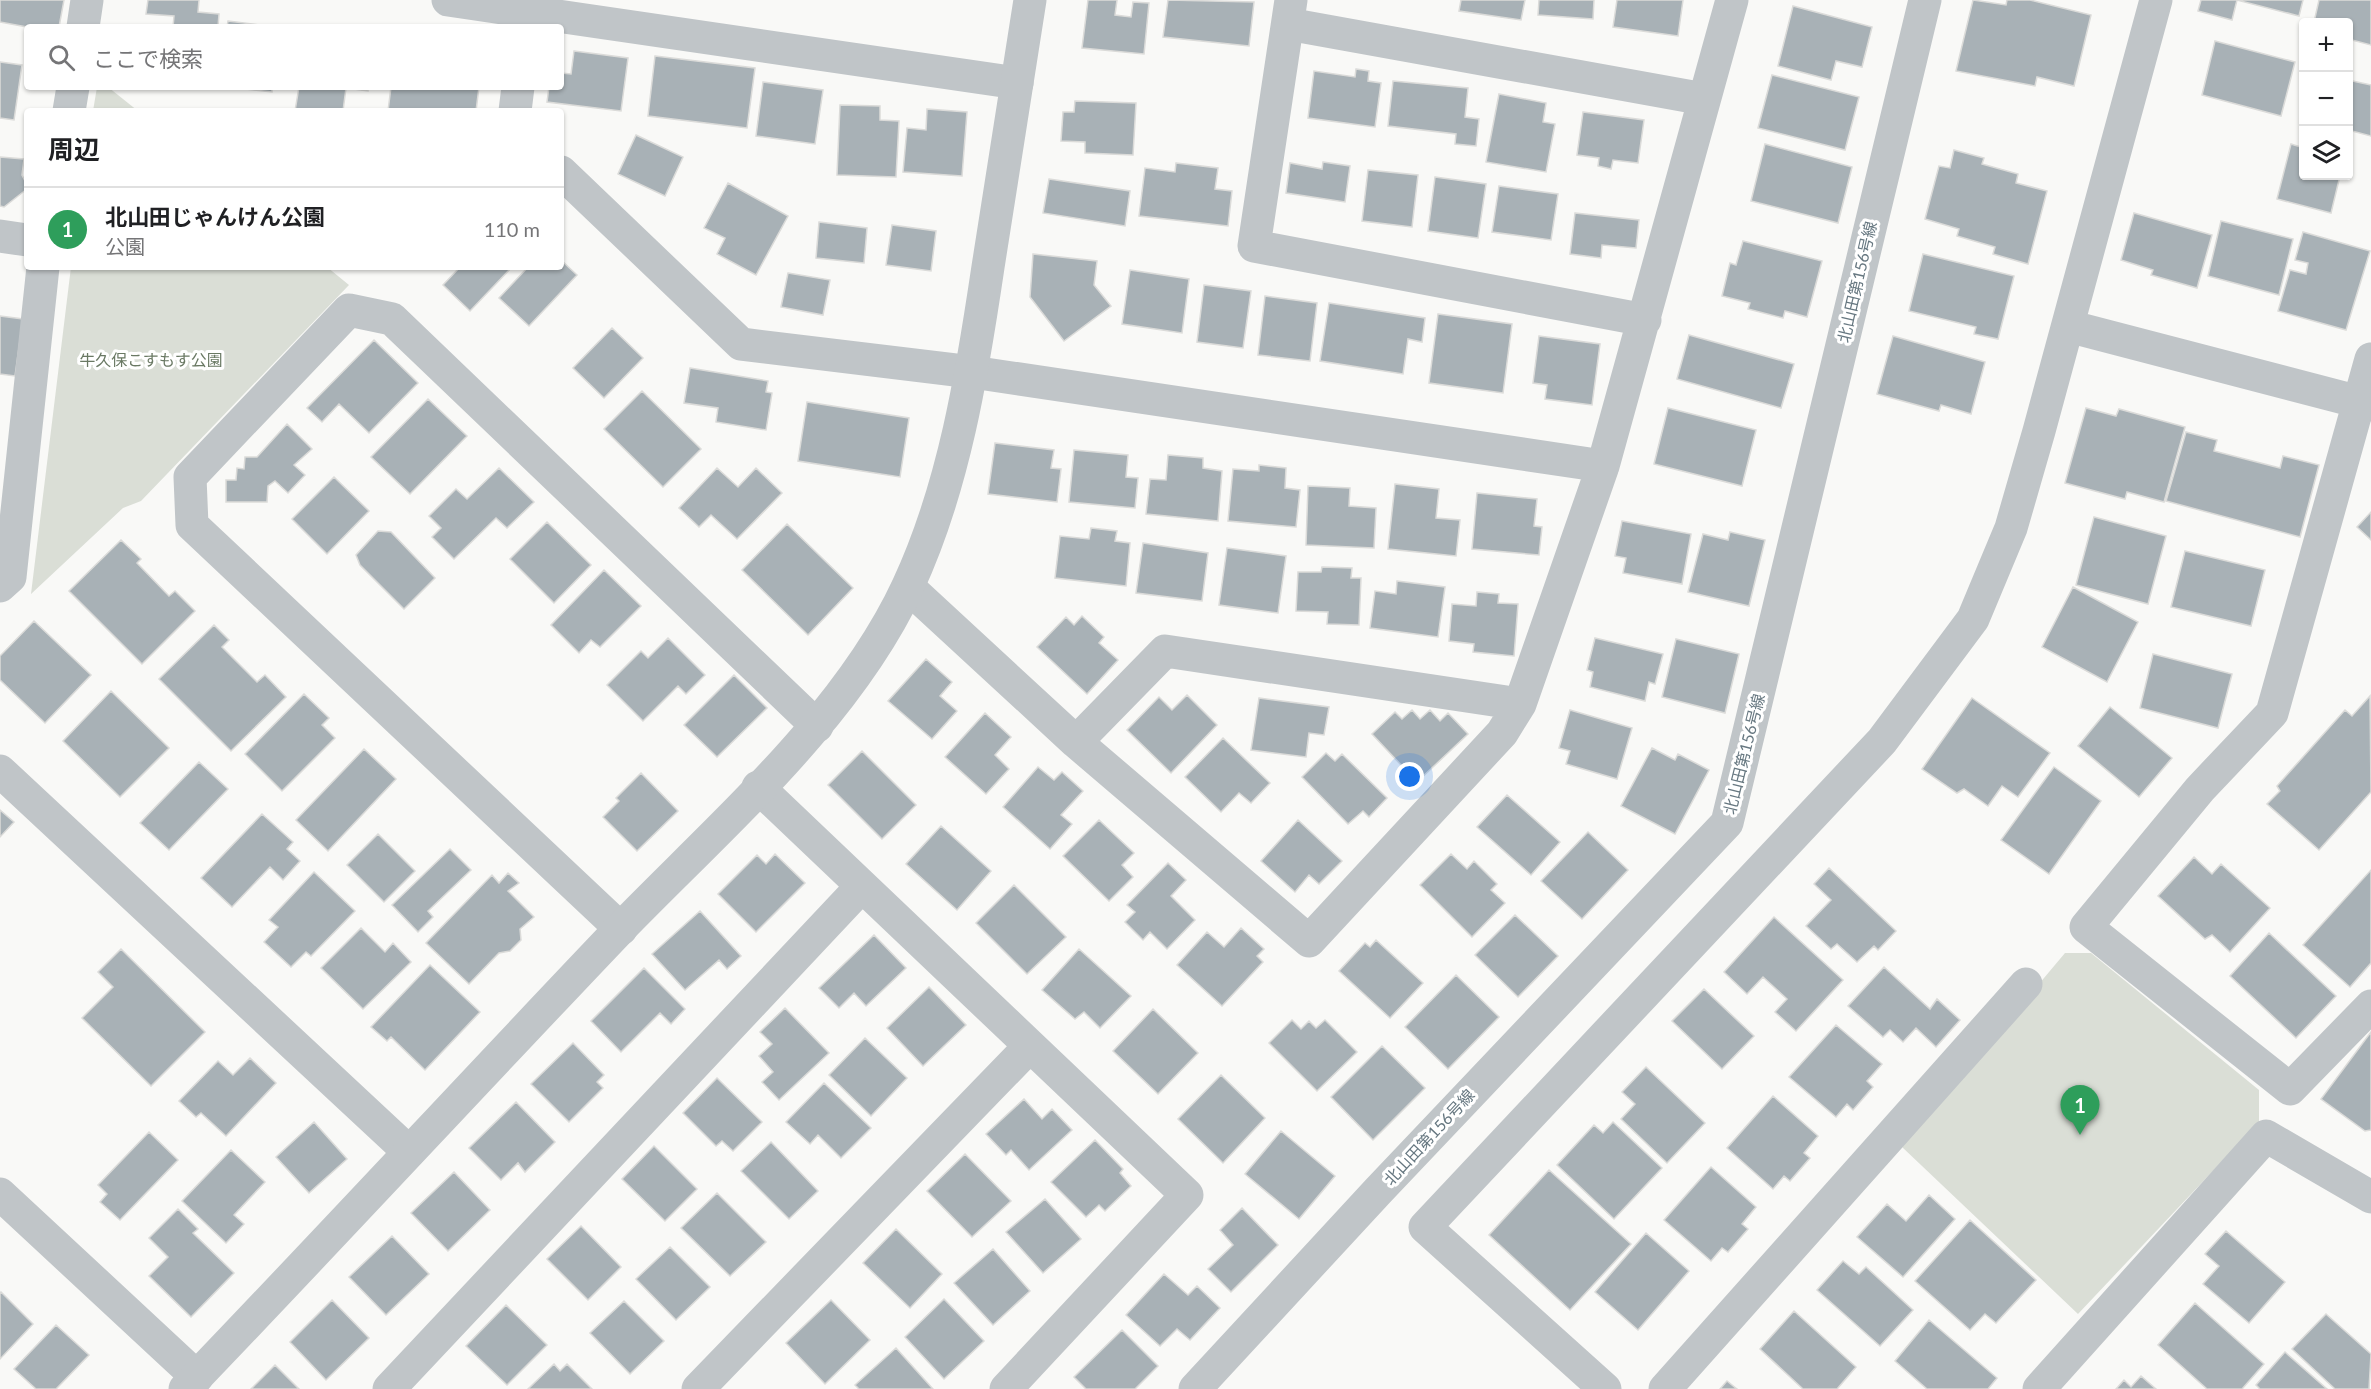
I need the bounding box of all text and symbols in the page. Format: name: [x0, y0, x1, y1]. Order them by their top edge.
map controls: [2299, 18, 2353, 180]
button: +: [2299, 18, 2353, 72]
search box: [24, 24, 564, 90]
icon: search: [45, 41, 78, 74]
text: ここで検索: [93, 45, 203, 72]
button: −: [2299, 72, 2353, 126]
button: layers: [2299, 126, 2353, 180]
text: 周辺: [48, 133, 100, 165]
text: 北山田じゃんけん公園: [105, 203, 325, 230]
text: 1: [62, 217, 73, 241]
text: 110 m: [484, 217, 540, 241]
street label: 北山田第156号線: [1833, 219, 1880, 344]
text: 公園: [105, 234, 145, 258]
park label: 牛久保こすもす公園: [79, 350, 223, 369]
street label: 北山田第156号線: [1719, 691, 1768, 816]
your location: [1395, 762, 1424, 791]
street label: 北山田第156号線: [1379, 1085, 1478, 1188]
pin: 1: [2060, 1086, 2100, 1135]

